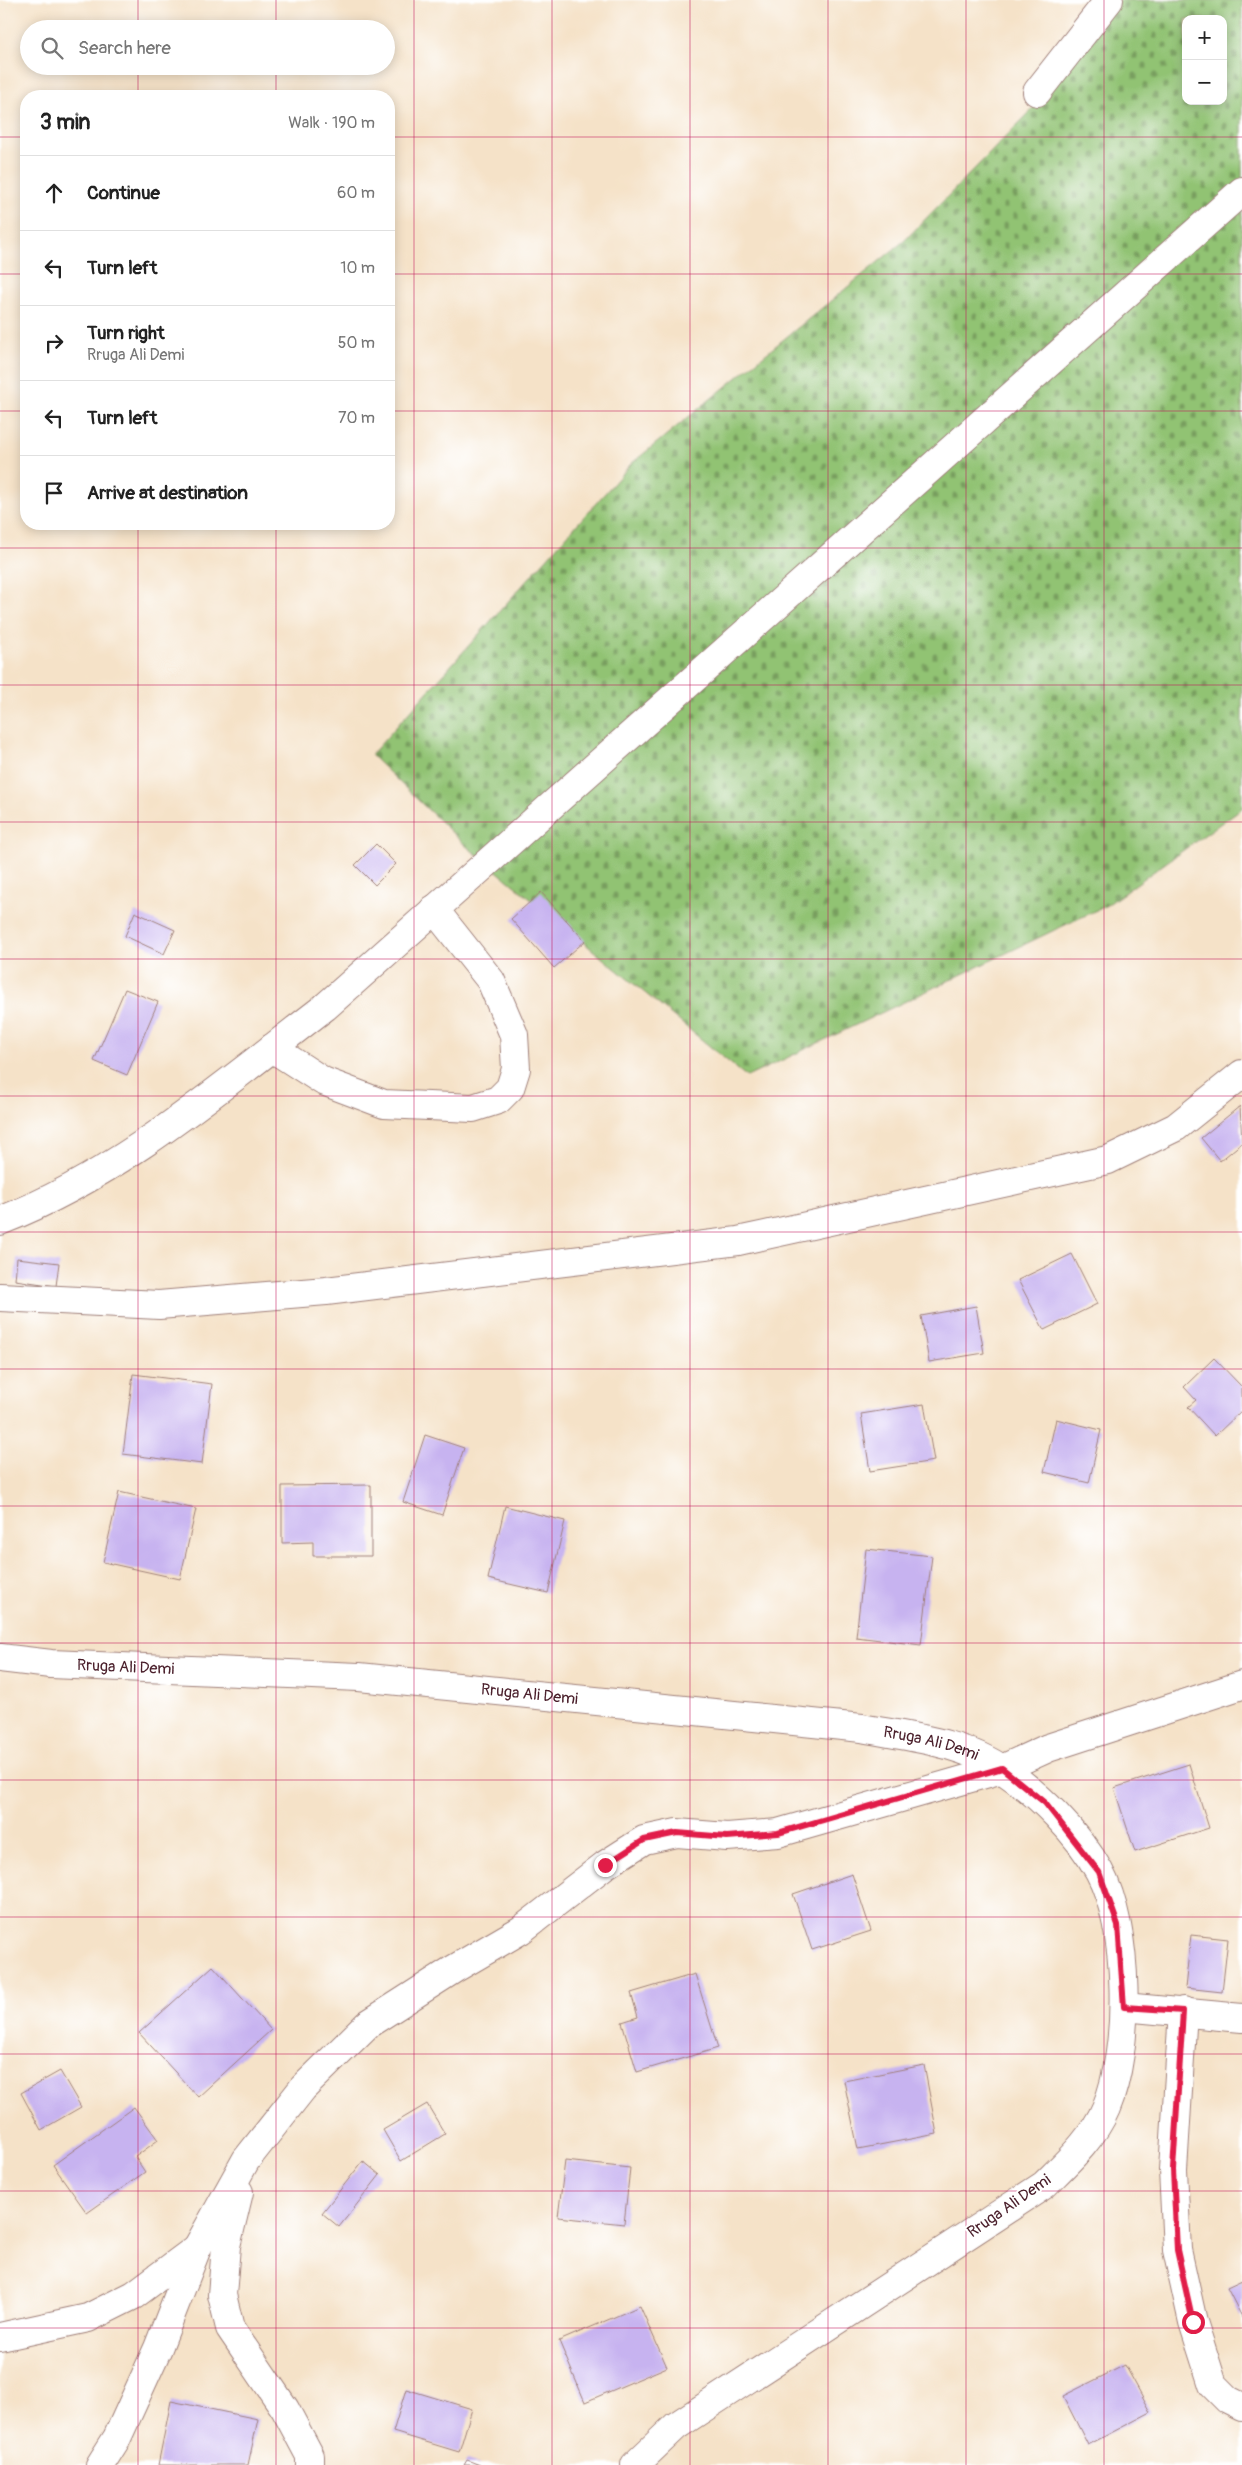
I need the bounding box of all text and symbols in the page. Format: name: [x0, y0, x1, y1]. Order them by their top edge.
map controls: [1182, 15, 1227, 105]
button: +: [1182, 15, 1227, 60]
search box: [20, 20, 395, 75]
icon: search: [38, 34, 66, 62]
text: Search here: [78, 36, 171, 60]
button: −: [1182, 60, 1227, 105]
text: 3 min: [40, 109, 90, 136]
text: Walk · 190 m: [288, 113, 375, 133]
icon: ahead: [40, 179, 68, 207]
text: Continue: [87, 181, 160, 205]
text: 60 m: [337, 183, 375, 203]
icon: left: [40, 254, 68, 282]
text: Turn left: [87, 256, 157, 280]
text: 10 m: [340, 258, 375, 278]
text: Turn right: [87, 321, 165, 345]
icon: right: [40, 329, 68, 357]
text: 50 m: [338, 333, 375, 353]
text: Rruga Ali Demi: [87, 345, 184, 365]
icon: left: [40, 404, 68, 432]
text: Turn left: [87, 406, 157, 430]
text: 70 m: [338, 408, 375, 428]
icon: arrive: [40, 479, 68, 507]
text: Arrive at destination: [87, 481, 248, 505]
street label: Rruga Ali Demi: [76, 1655, 175, 1679]
street label: Rruga Ali Demi: [480, 1679, 579, 1709]
street label: Rruga Ali Demi: [882, 1722, 982, 1765]
route end: [594, 1854, 617, 1877]
street label: Rruga Ali Demi: [963, 2170, 1055, 2242]
route start: [1182, 2311, 1205, 2334]

